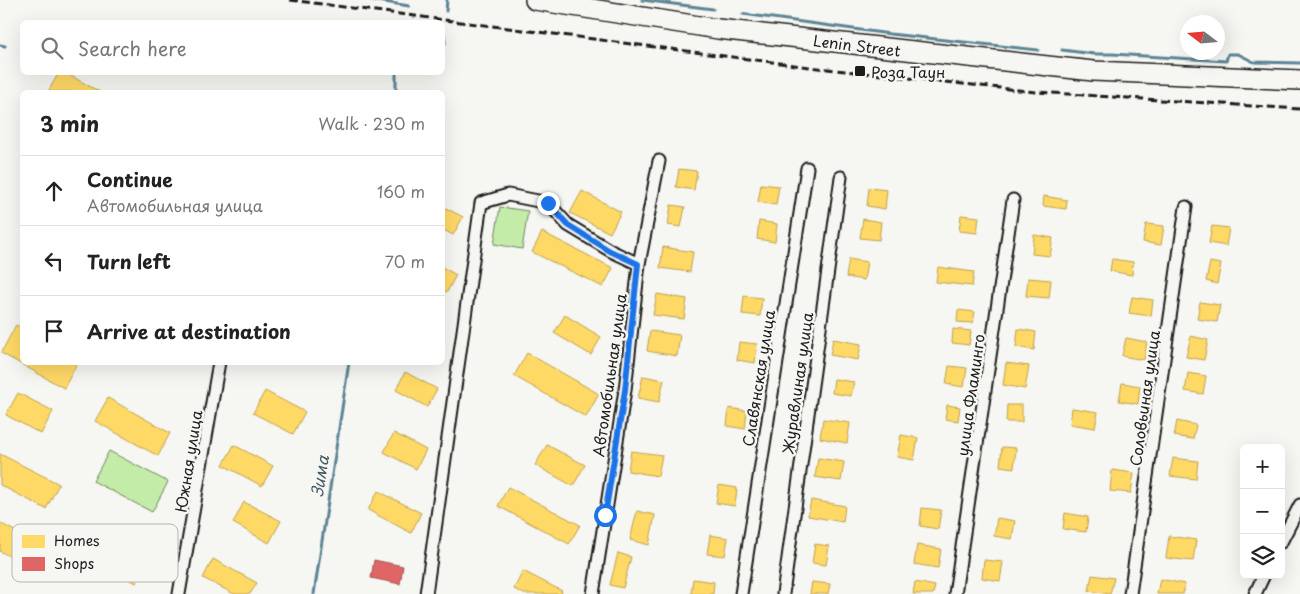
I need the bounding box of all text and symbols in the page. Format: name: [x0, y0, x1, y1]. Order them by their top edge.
north arrow: [1180, 15, 1225, 60]
search box: [20, 20, 445, 75]
street label: Lenin Street: [812, 28, 902, 62]
icon: search: [38, 34, 66, 62]
text: Search here: [78, 34, 187, 62]
place label: Роза Таун: [871, 60, 945, 83]
marker: Роза Таун: [853, 64, 867, 78]
text: 3 min: [40, 107, 99, 139]
text: Walk · 230 m: [318, 111, 425, 135]
text: Continue: [87, 165, 173, 193]
icon: ahead: [40, 177, 68, 205]
text: 160 m: [377, 179, 425, 203]
route end: [537, 192, 560, 215]
text: Автомобильная улица: [87, 193, 263, 217]
icon: left: [40, 247, 68, 275]
text: Turn left: [87, 247, 171, 275]
text: 70 m: [385, 249, 425, 273]
street label: Автомобильная улица: [586, 291, 632, 458]
street label: Славянская улица: [736, 307, 780, 448]
street label: Журавлиная улица: [776, 310, 818, 455]
icon: arrive: [40, 317, 68, 345]
text: Arrive at destination: [87, 317, 291, 345]
street label: Соловьиная улица: [1123, 328, 1165, 467]
street label: улица Фламинго: [950, 333, 990, 457]
street label: Южная улица: [169, 408, 208, 514]
map controls: [1240, 444, 1285, 579]
button: +: [1240, 444, 1285, 489]
water label: Зима: [304, 453, 334, 498]
button: −: [1240, 489, 1285, 534]
route start: [594, 504, 617, 527]
legend: [12, 524, 178, 582]
text: Homes: [54, 530, 100, 551]
button: layers: [1240, 534, 1285, 579]
text: Shops: [54, 553, 94, 574]

